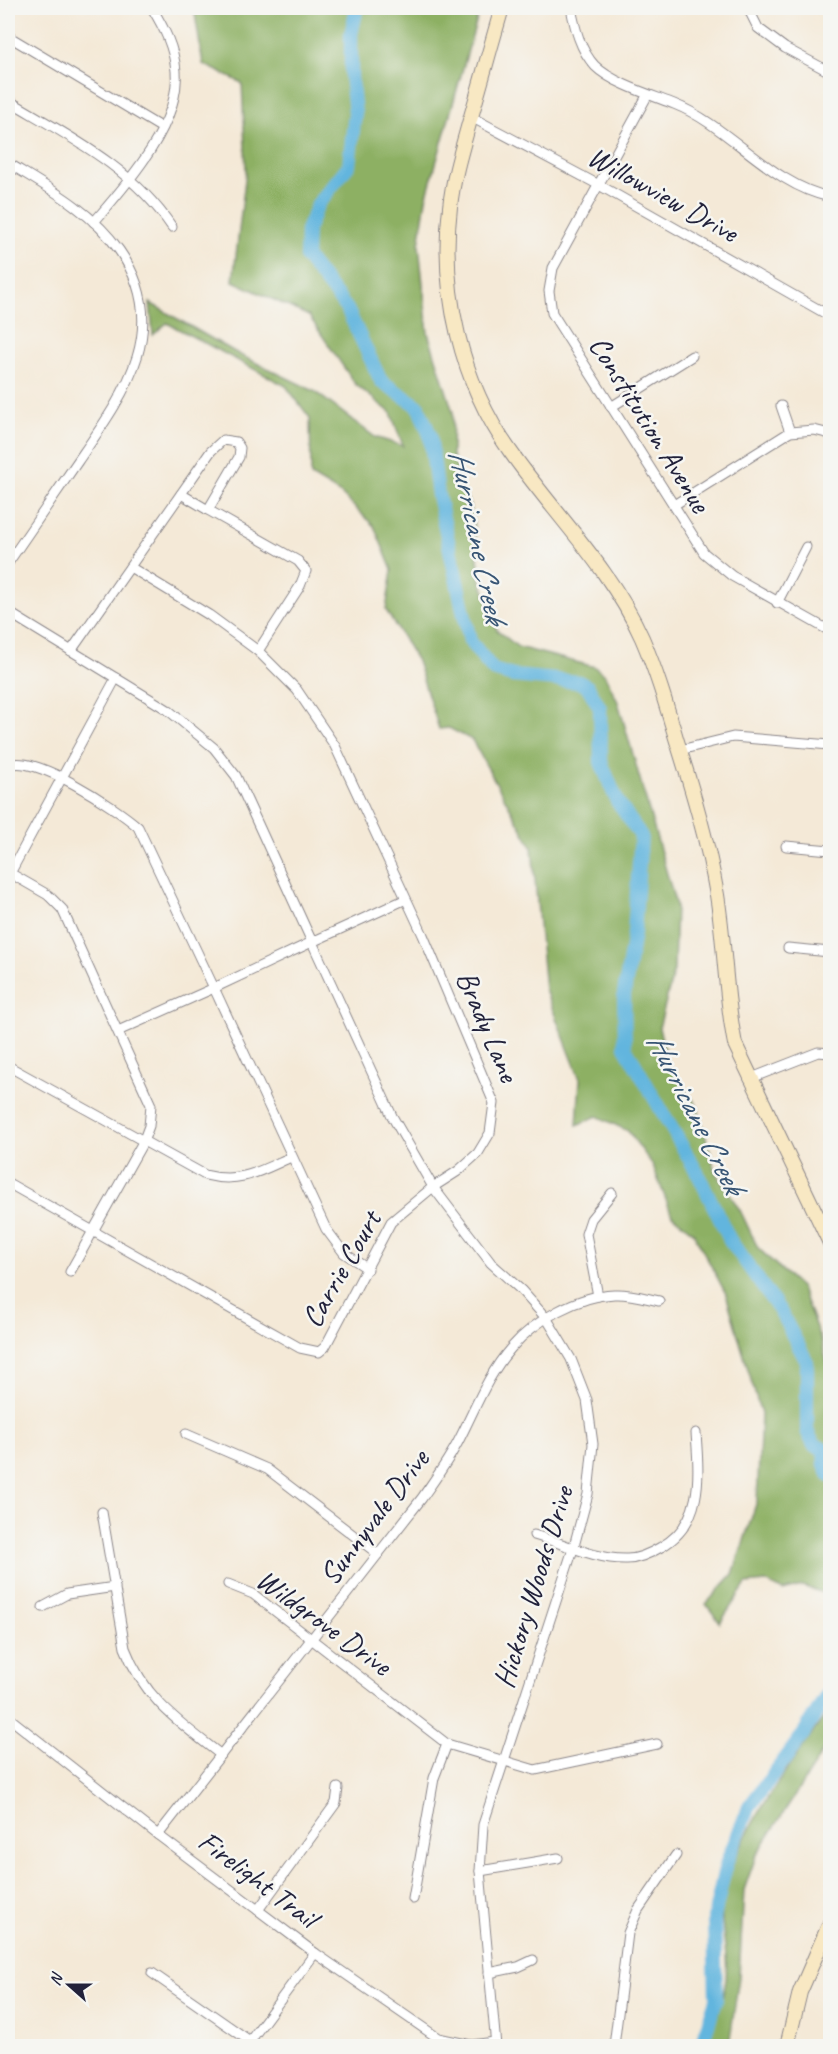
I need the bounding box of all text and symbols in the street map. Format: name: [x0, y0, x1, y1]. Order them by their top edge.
street label: Willowview Drive: [581, 137, 747, 252]
street label: Constitution Avenue: [581, 329, 721, 521]
water label: Hurricane Creek: [440, 446, 518, 632]
street label: Brady Lane: [448, 965, 529, 1089]
water label: Hurricane Creek: [638, 1025, 757, 1206]
street label: Carrie Court: [293, 1201, 391, 1334]
street label: Sunnyvale Drive: [311, 1440, 439, 1592]
street label: Hickory Woods Drive: [484, 1479, 582, 1692]
street label: Wildgrove Drive: [249, 1560, 401, 1685]
street label: Firelight Trail: [191, 1822, 329, 1939]
north arrow: [39, 1955, 99, 2015]
text: N: [45, 1969, 68, 1988]

